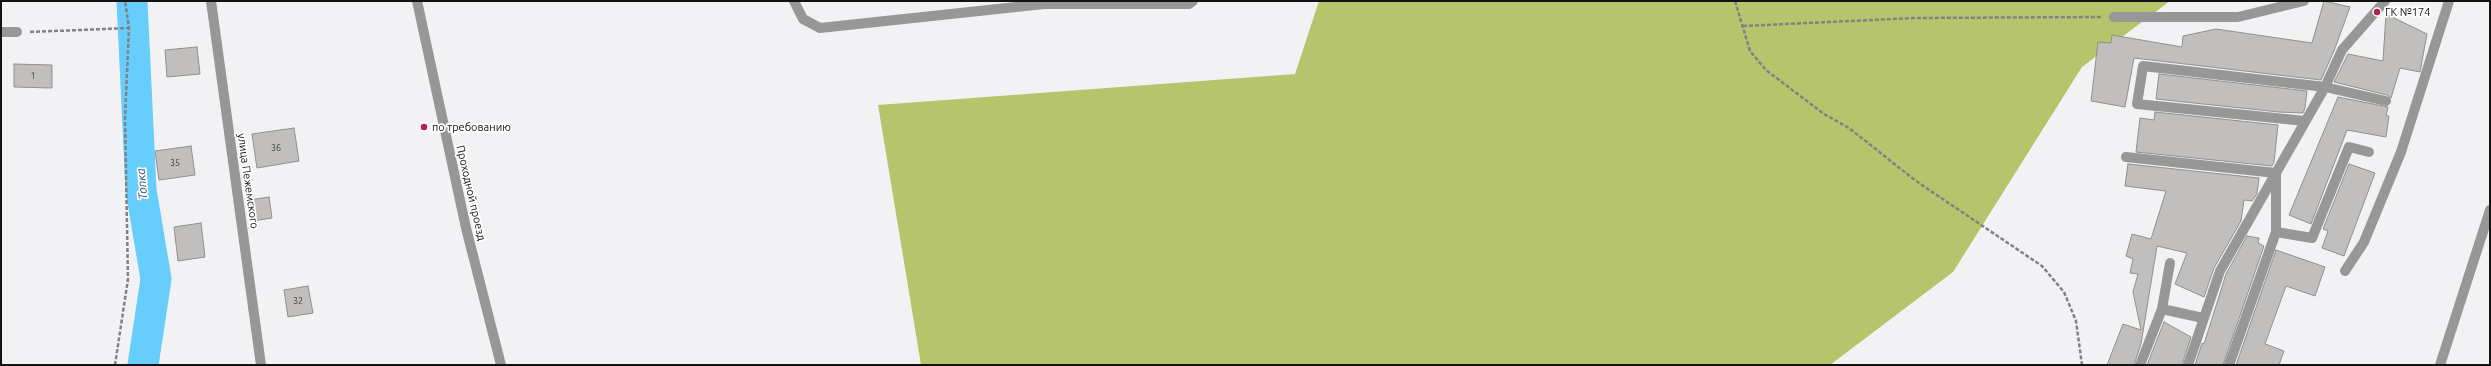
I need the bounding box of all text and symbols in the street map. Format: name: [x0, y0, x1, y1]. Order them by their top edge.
place label: ГК №174: [2385, 5, 2430, 19]
marker: ГК №174: [2372, 7, 2382, 17]
house number: 1: [30, 71, 36, 81]
place label: по требованию: [432, 120, 511, 134]
marker: по требованию: [419, 122, 429, 132]
street label: улица Пежемского: [235, 132, 261, 230]
house number: 36: [271, 143, 281, 153]
street label: Проходной проезд: [454, 144, 488, 242]
house number: 35: [170, 158, 180, 168]
water label: Топка: [133, 168, 151, 200]
house number: 32: [293, 296, 303, 306]

